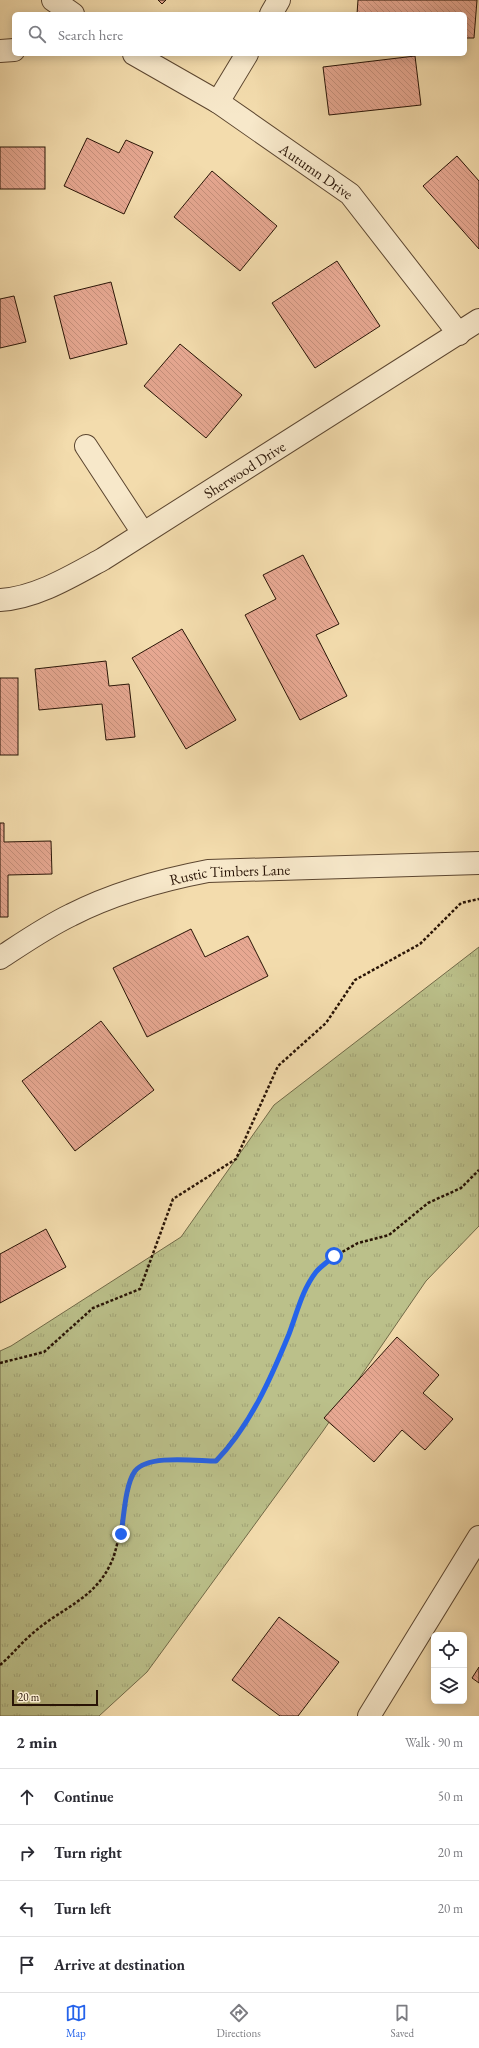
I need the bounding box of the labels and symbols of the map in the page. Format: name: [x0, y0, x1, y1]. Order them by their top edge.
street label: Autumn Drive: [275, 138, 357, 203]
street label: Sherwood Drive: [200, 436, 289, 502]
street label: Rustic Timbers Lane: [168, 859, 291, 889]
route start: [325, 1247, 343, 1265]
route end: [112, 1525, 130, 1543]
scale bar: [12, 1688, 98, 1707]

